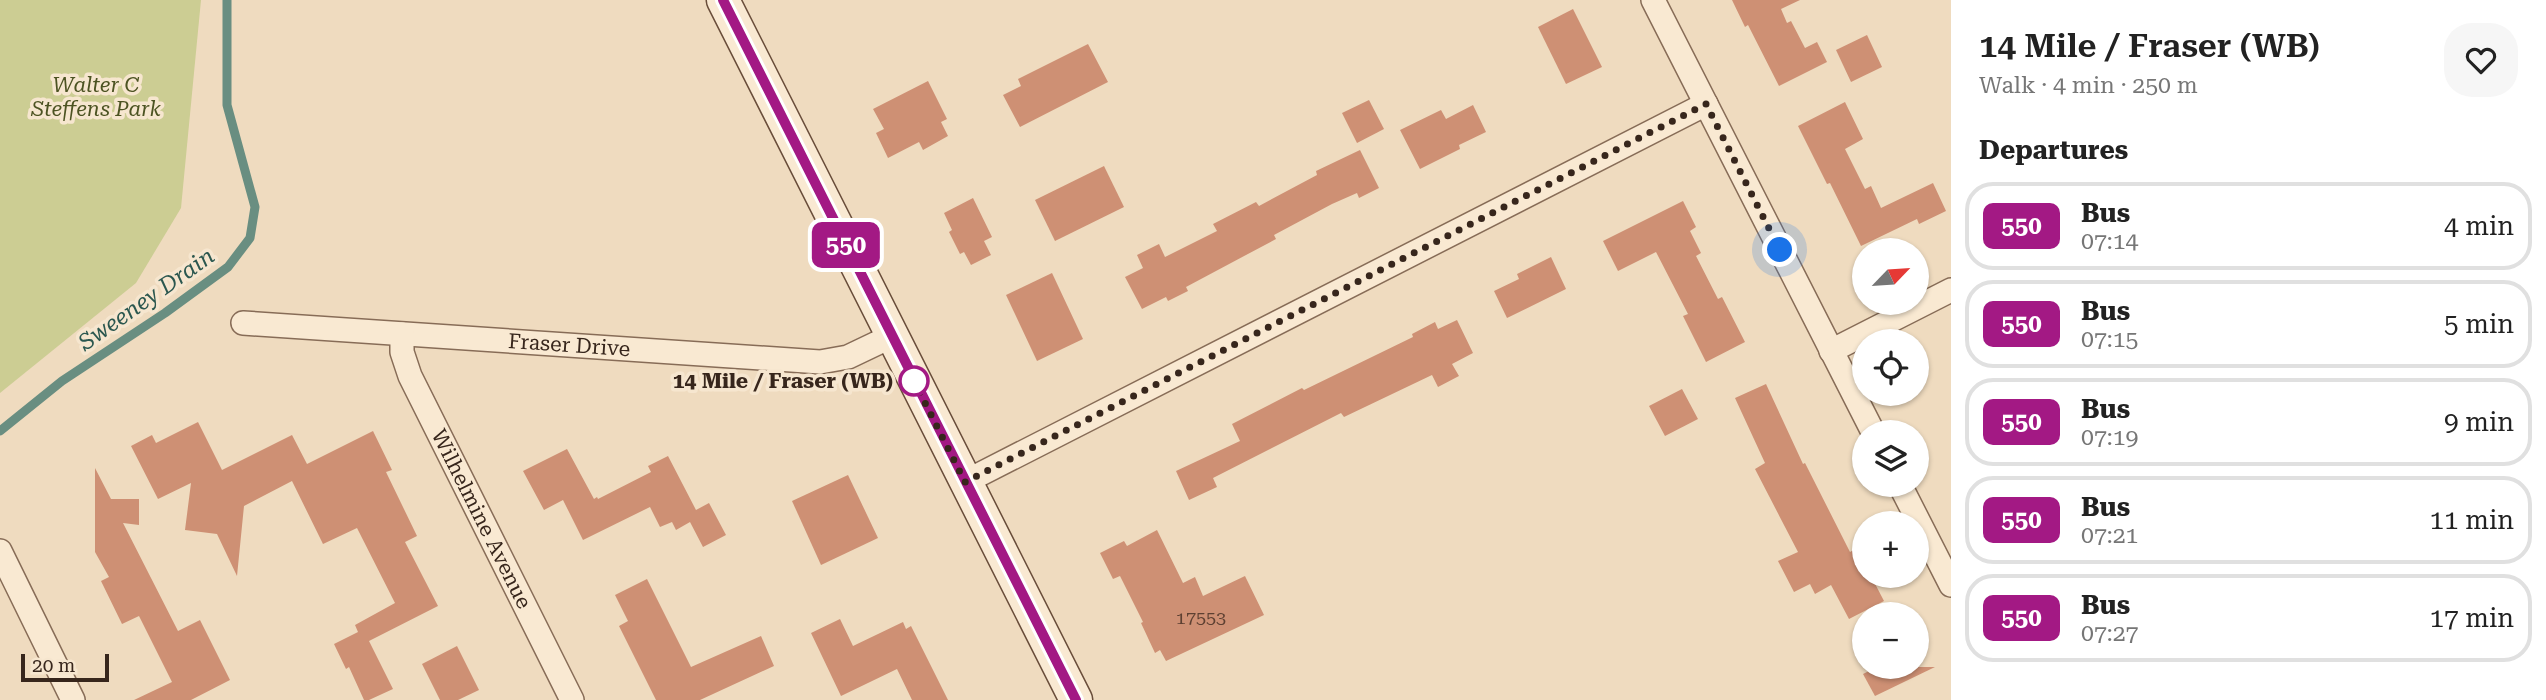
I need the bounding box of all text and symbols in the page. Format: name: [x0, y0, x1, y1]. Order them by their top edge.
button: heart: [2444, 23, 2518, 97]
text: 14 Mile / Fraser (WB): [1979, 26, 2320, 65]
text: Walk · 4 min · 250 m: [1979, 72, 2198, 99]
park label: Walter C Steffens Park: [30, 73, 161, 121]
text: Departures: [1979, 135, 2128, 165]
text: Bus: [2081, 198, 2130, 228]
text: 4 min: [2444, 211, 2514, 241]
text: 550: [2001, 212, 2042, 240]
line badge: 550: [806, 222, 886, 268]
text: 07:14: [2081, 228, 2138, 255]
text: 550: [826, 231, 866, 259]
your location: [1762, 232, 1797, 267]
north arrow: [1852, 238, 1928, 315]
map controls: [1852, 238, 1929, 679]
water label: Sweeney Drain: [72, 243, 219, 357]
text: Bus: [2081, 296, 2130, 326]
text: 5 min: [2444, 309, 2514, 339]
text: 550: [2001, 310, 2042, 338]
text: 07:15: [2081, 326, 2138, 353]
street label: Fraser Drive: [507, 329, 631, 361]
button: locate: [1852, 329, 1929, 406]
marker: 14 Mile / Fraser (WB): [899, 366, 929, 396]
place label: 14 Mile / Fraser (WB): [673, 369, 893, 393]
text: Bus: [2081, 394, 2130, 424]
text: 9 min: [2444, 407, 2514, 437]
text: 550: [2001, 408, 2042, 436]
button: layers: [1852, 420, 1929, 497]
text: 07:19: [2081, 424, 2138, 451]
street label: Wilhelmine Avenue: [427, 425, 536, 613]
text: Bus: [2081, 492, 2130, 522]
text: 11 min: [2430, 505, 2514, 535]
text: 550: [2001, 506, 2042, 534]
button: +: [1852, 511, 1929, 588]
text: 07:21: [2081, 522, 2138, 549]
text: Bus: [2081, 590, 2130, 620]
button: −: [1852, 602, 1929, 679]
text: 17 min: [2430, 603, 2514, 633]
text: 550: [2001, 604, 2042, 632]
house number: 17553: [1176, 607, 1226, 628]
text: 07:27: [2081, 620, 2138, 647]
scale bar: [21, 651, 108, 683]
text: 20 m: [32, 654, 75, 677]

